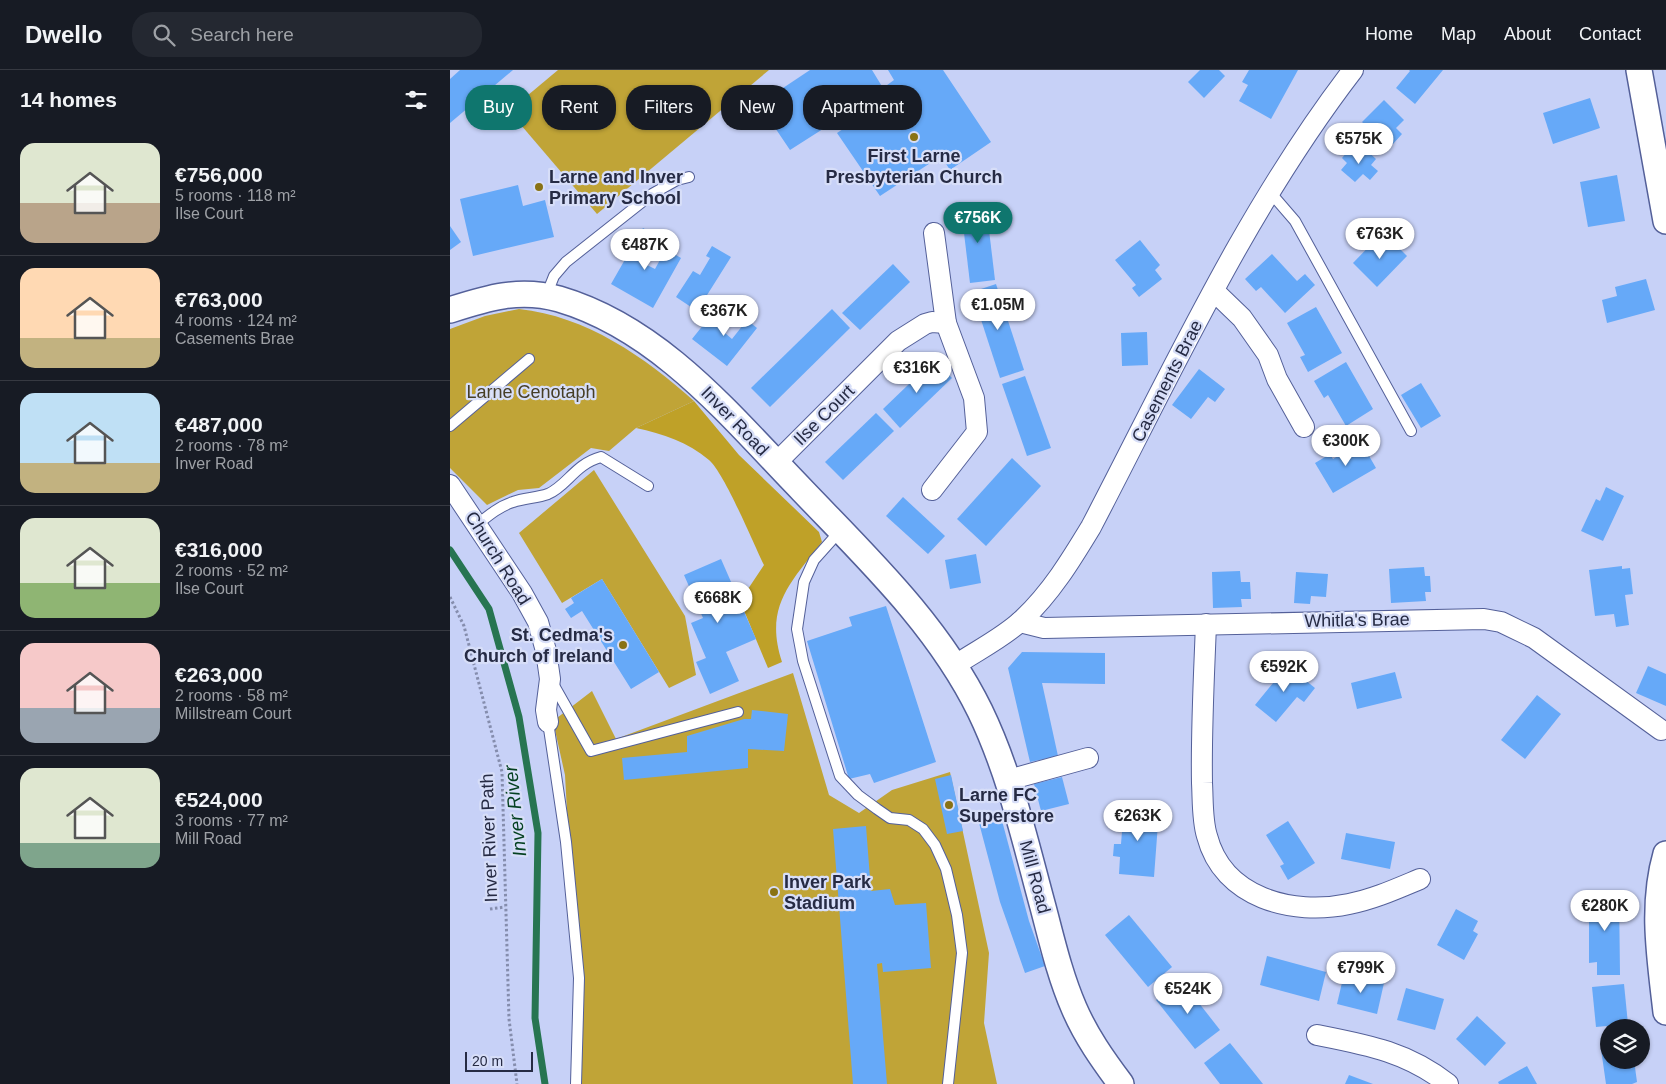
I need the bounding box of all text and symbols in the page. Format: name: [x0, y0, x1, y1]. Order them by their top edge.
search box: [132, 12, 482, 57]
text: Dwello: [25, 21, 102, 48]
icon: search: [150, 21, 178, 49]
text: Search here: [190, 24, 294, 45]
text: Home: [1365, 24, 1413, 44]
text: Map: [1441, 24, 1476, 44]
text: About: [1504, 24, 1551, 44]
text: Contact: [1579, 24, 1641, 44]
chip: Buy: [465, 85, 532, 130]
chip: Rent: [542, 85, 616, 130]
chip: Filters: [626, 85, 711, 130]
chip: New: [721, 85, 793, 130]
chip: Apartment: [803, 85, 922, 130]
icon: filters: [402, 86, 430, 114]
text: 14 homes: [20, 88, 117, 111]
pin: €575K: [1324, 122, 1394, 165]
text: €575K: [1335, 130, 1383, 147]
marker: First Larne Presbyterian Church: [908, 131, 920, 143]
place label: First Larne Presbyterian Church: [825, 146, 1003, 187]
icon: home: [60, 163, 120, 223]
text: €756,000: [175, 163, 263, 186]
place label: Larne and Inver Primary School: [549, 167, 683, 208]
marker: Larne and Inver Primary School: [533, 181, 545, 193]
text: 5 rooms · 118 m²: [175, 187, 296, 204]
pin: €756K: [943, 202, 1013, 244]
text: Ilse Court: [175, 205, 243, 222]
text: €756K: [954, 209, 1002, 226]
pin: €763K: [1345, 218, 1415, 260]
text: €763K: [1356, 225, 1404, 242]
pin: €487K: [610, 228, 680, 271]
text: €487K: [621, 236, 669, 253]
icon: home: [60, 288, 120, 348]
text: €763,000: [175, 288, 263, 311]
pin: €1.05M: [957, 288, 1039, 331]
pin: €367K: [689, 294, 759, 337]
text: €1.05M: [971, 296, 1025, 313]
text: €367K: [700, 302, 748, 319]
text: 4 rooms · 124 m²: [175, 312, 297, 329]
street label: Casements Brae: [1128, 317, 1206, 445]
text: Casements Brae: [175, 330, 294, 347]
pin: €316K: [882, 352, 952, 394]
text: €316K: [893, 359, 941, 376]
street label: Ilse Court: [790, 381, 858, 449]
park label: Larne Cenotaph: [466, 382, 596, 402]
street label: Inver Road: [697, 382, 773, 460]
icon: home: [60, 413, 120, 473]
text: €487,000: [175, 413, 263, 436]
pin: €300K: [1311, 424, 1381, 467]
text: €300K: [1322, 432, 1370, 449]
text: 2 rooms · 78 m²: [175, 437, 288, 454]
text: Inver Road: [175, 455, 253, 472]
street label: Church Road: [461, 508, 535, 608]
icon: home: [60, 538, 120, 598]
text: €316,000: [175, 538, 263, 561]
text: 2 rooms · 52 m²: [175, 562, 288, 579]
text: Ilse Court: [175, 580, 243, 597]
pin: €668K: [683, 582, 753, 624]
text: €668K: [694, 589, 742, 606]
street label: Whitla's Brae: [1304, 609, 1410, 631]
place label: St. Cedma's Church of Ireland: [464, 625, 613, 666]
marker: St. Cedma's Church of Ireland: [617, 639, 629, 651]
pin: €592K: [1249, 650, 1319, 693]
text: €592K: [1260, 658, 1308, 675]
icon: home: [60, 663, 120, 723]
text: €263,000: [175, 663, 263, 686]
text: 2 rooms · 58 m²: [175, 687, 288, 704]
text: Millstream Court: [175, 705, 291, 722]
water label: Inver River: [500, 764, 530, 858]
street label: Inver River Path: [477, 773, 501, 903]
place label: Larne FC Superstore: [959, 785, 1054, 826]
icon: home: [60, 788, 120, 848]
text: €524,000: [175, 788, 263, 811]
marker: Larne FC Superstore: [943, 799, 955, 811]
pin: €263K: [1103, 800, 1173, 842]
text: €263K: [1114, 807, 1162, 824]
text: 3 rooms · 77 m²: [175, 812, 288, 829]
text: Mill Road: [175, 830, 242, 847]
street label: Mill Road: [1016, 838, 1054, 916]
place label: Inver Park Stadium: [784, 872, 872, 913]
marker: Inver Park Stadium: [768, 886, 780, 898]
pin: €280K: [1570, 890, 1640, 932]
text: €280K: [1581, 897, 1629, 914]
pin: €799K: [1326, 952, 1396, 994]
text: €799K: [1337, 959, 1385, 976]
pin: €524K: [1153, 972, 1223, 1015]
text: €524K: [1164, 980, 1212, 997]
map controls: [1600, 1019, 1650, 1069]
button: layers: [1600, 1019, 1650, 1069]
scale bar: [465, 1049, 532, 1072]
text: 20 m: [472, 1053, 503, 1069]

